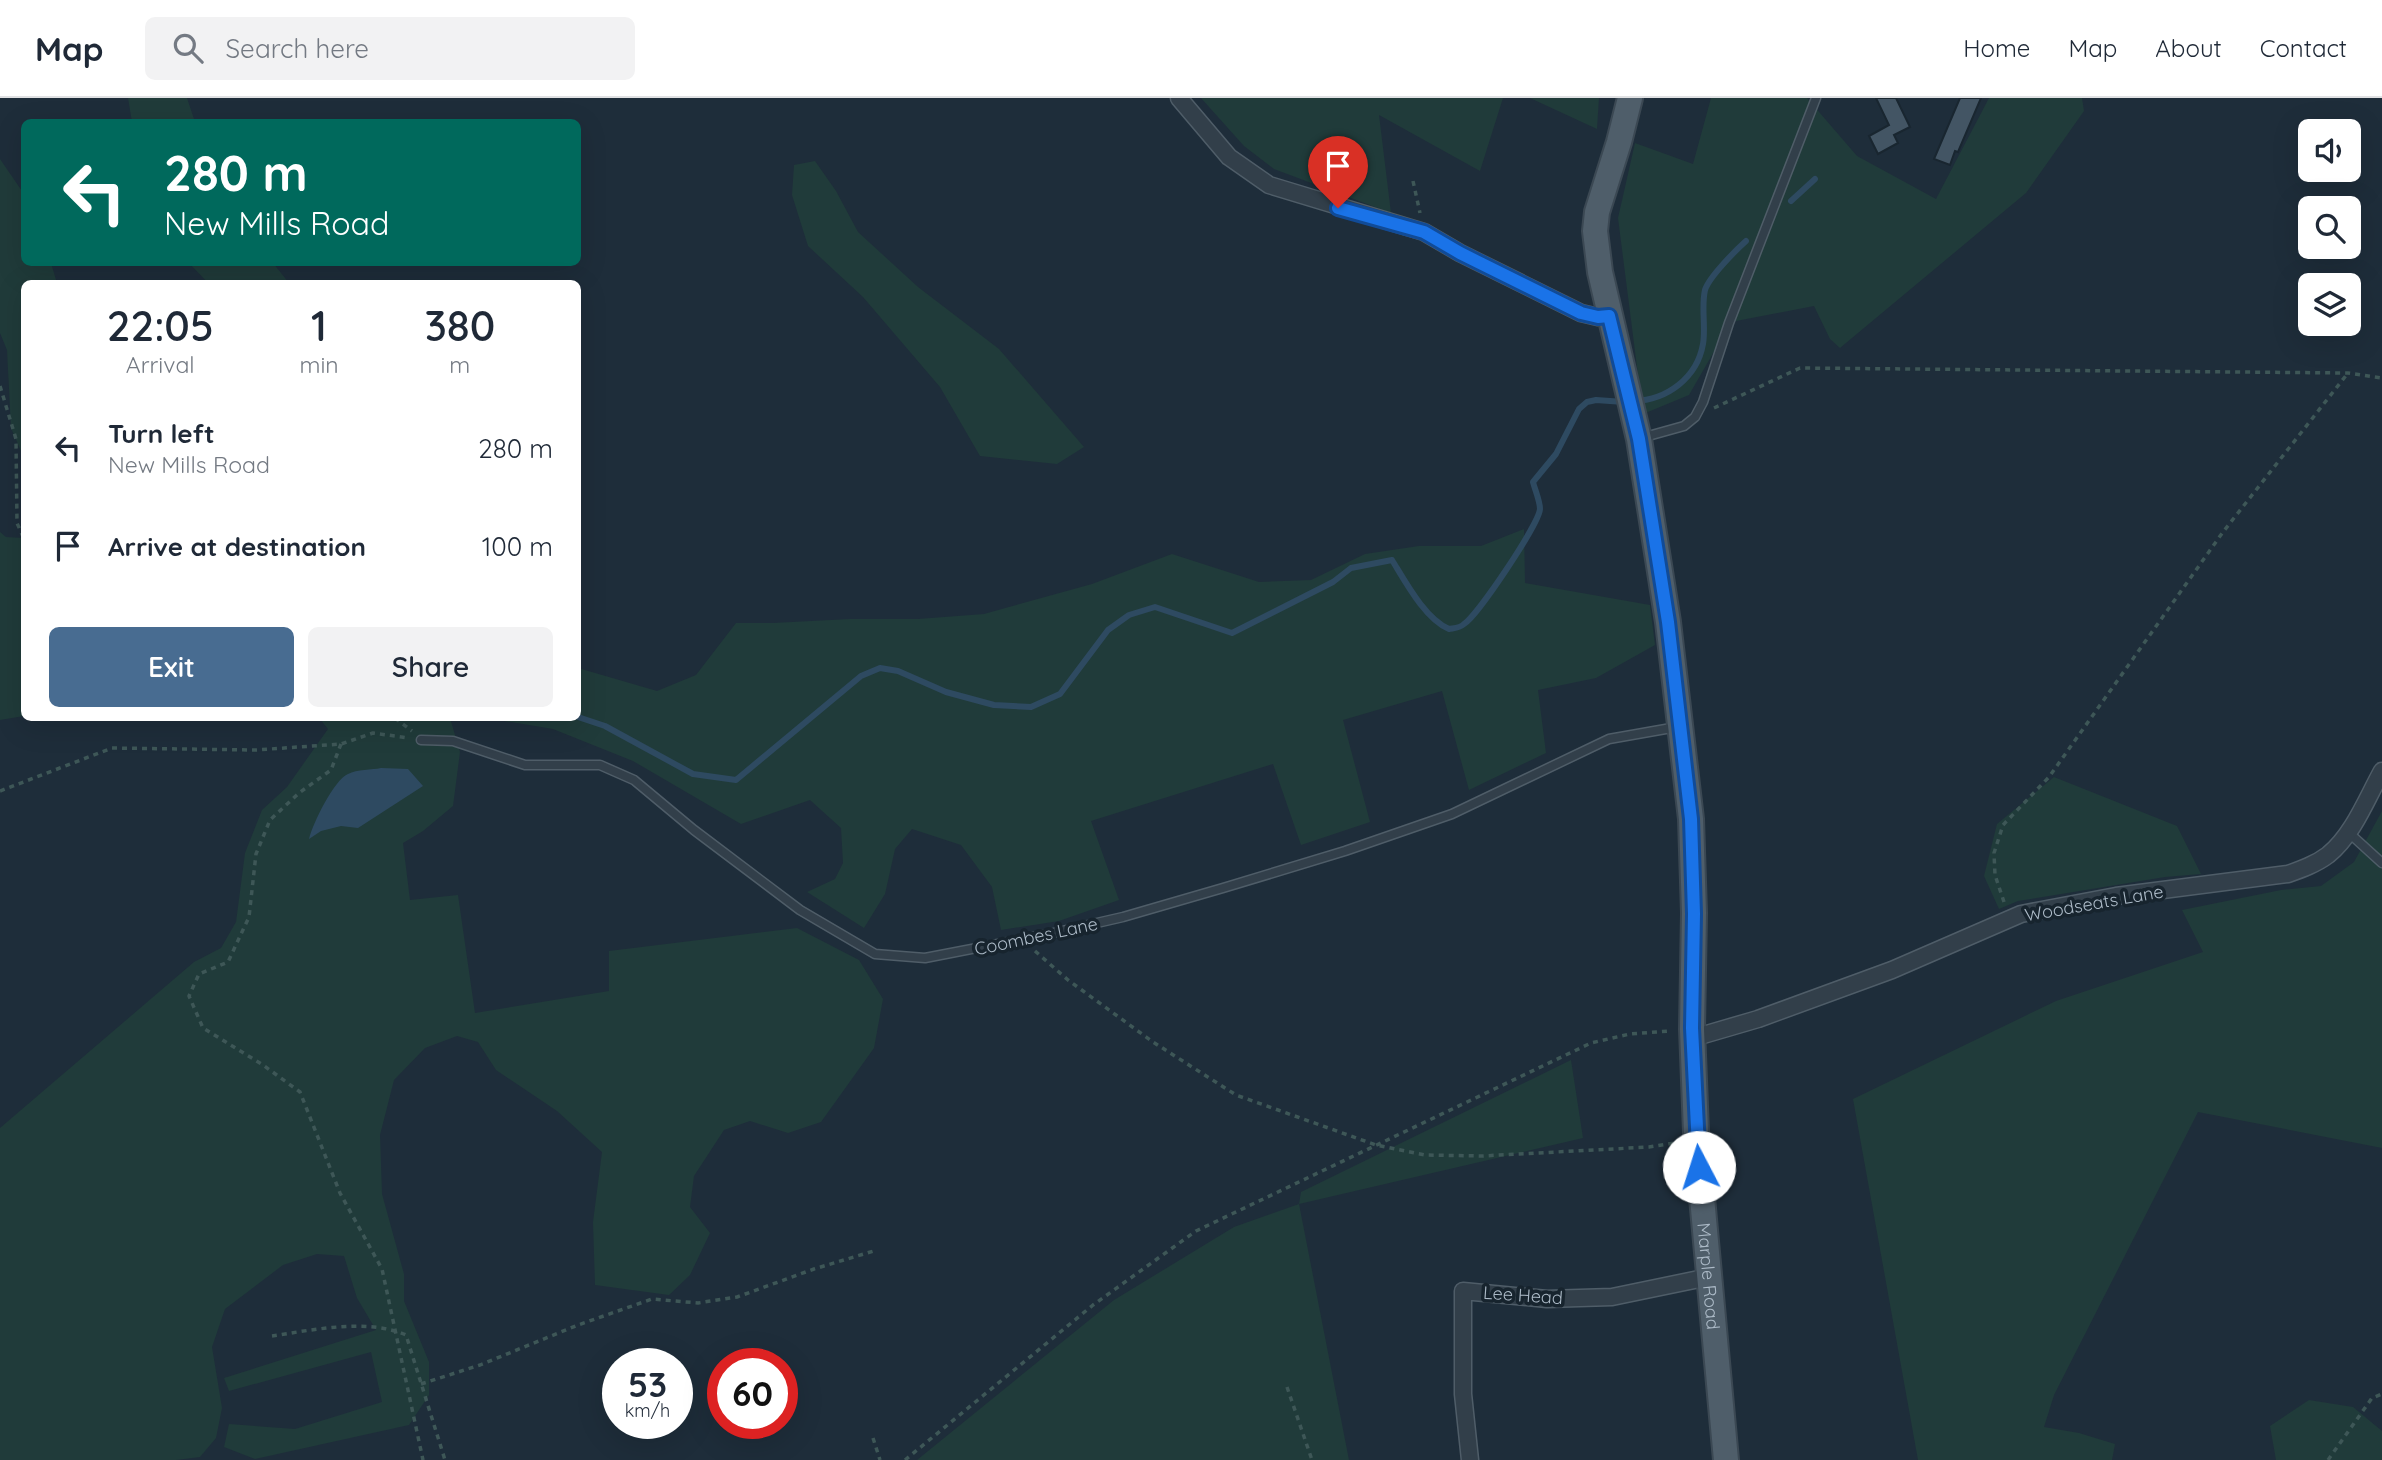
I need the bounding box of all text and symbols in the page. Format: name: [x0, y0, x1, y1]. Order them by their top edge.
search box: [145, 17, 635, 80]
text: Map: [35, 28, 103, 69]
icon: search: [169, 29, 207, 67]
text: Search here: [225, 32, 369, 65]
text: Home: [1963, 33, 2030, 63]
text: Map: [2068, 33, 2117, 63]
text: About: [2155, 33, 2222, 63]
text: Contact: [2260, 33, 2347, 63]
map controls: [2298, 119, 2361, 336]
button: sound: [2298, 119, 2361, 182]
pin: [1308, 136, 1368, 208]
text: 280 m: [164, 142, 308, 203]
icon: left: [49, 147, 140, 238]
icon: arrive: [1319, 147, 1357, 185]
button: search: [2298, 196, 2361, 259]
text: New Mills Road: [164, 203, 389, 243]
button: layers: [2298, 273, 2361, 336]
text: 22:05: [107, 299, 214, 352]
text: 1: [311, 299, 327, 352]
text: 380: [424, 299, 495, 352]
text: Arrival: [126, 350, 195, 379]
text: min: [299, 350, 339, 379]
text: m: [449, 350, 470, 379]
text: Turn left: [108, 417, 215, 450]
icon: left: [49, 429, 87, 467]
text: 280 m: [478, 432, 553, 465]
text: New Mills Road: [108, 450, 270, 479]
icon: arrive: [49, 527, 87, 565]
text: Arrive at destination: [108, 530, 366, 563]
text: 100 m: [482, 530, 553, 563]
button: Exit: [49, 627, 294, 707]
button: Share: [308, 627, 553, 707]
street label: Woodseats Lane: [2023, 879, 2165, 927]
street label: Coombes Lane: [972, 912, 1100, 960]
position arrow: [1662, 1130, 1736, 1204]
street label: Marple Road: [1693, 1221, 1726, 1331]
street label: Lee Head: [1482, 1281, 1564, 1309]
speed limit sign: 60: [707, 1348, 798, 1439]
text: 53: [628, 1362, 667, 1406]
text: km/h: [625, 1399, 670, 1422]

